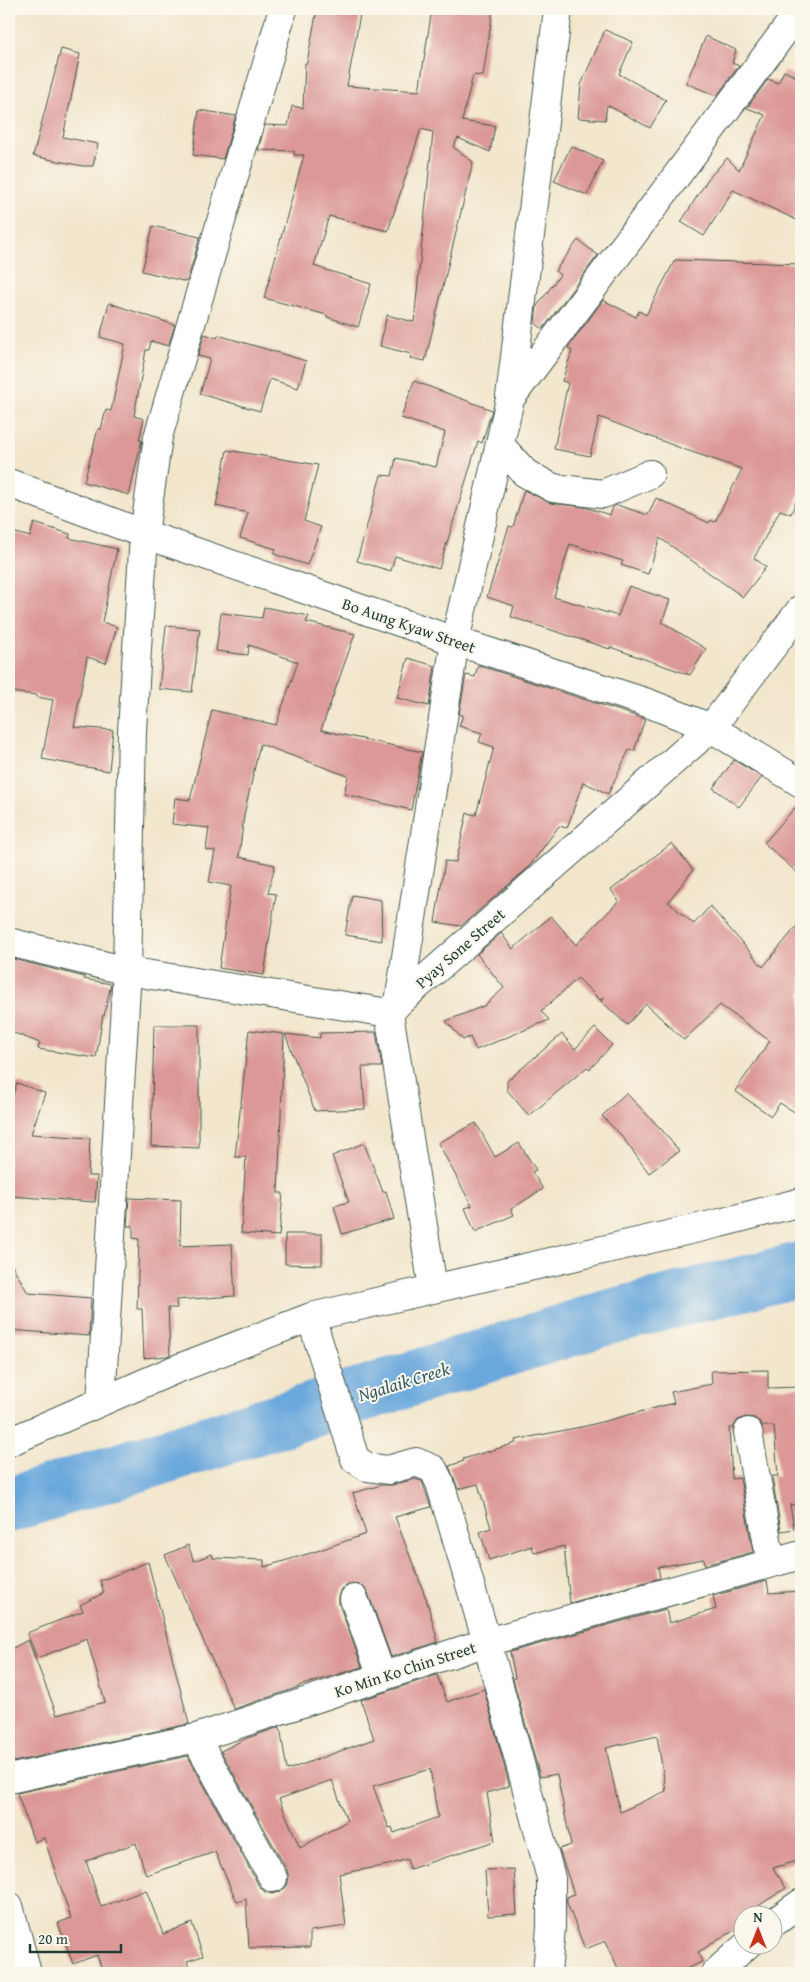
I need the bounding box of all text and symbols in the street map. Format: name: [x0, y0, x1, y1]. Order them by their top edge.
street label: Bo Aung Kyaw Street: [339, 591, 479, 659]
street label: Pyay Sone Street: [410, 902, 510, 994]
water label: Ngalaik Creek: [354, 1355, 454, 1409]
street label: Ko Min Ko Chin Street: [331, 1635, 479, 1703]
north arrow: [732, 1904, 782, 1954]
text: N: [753, 1907, 763, 1927]
scale bar: [30, 1922, 121, 1954]
text: 20 m: [38, 1928, 69, 1949]

